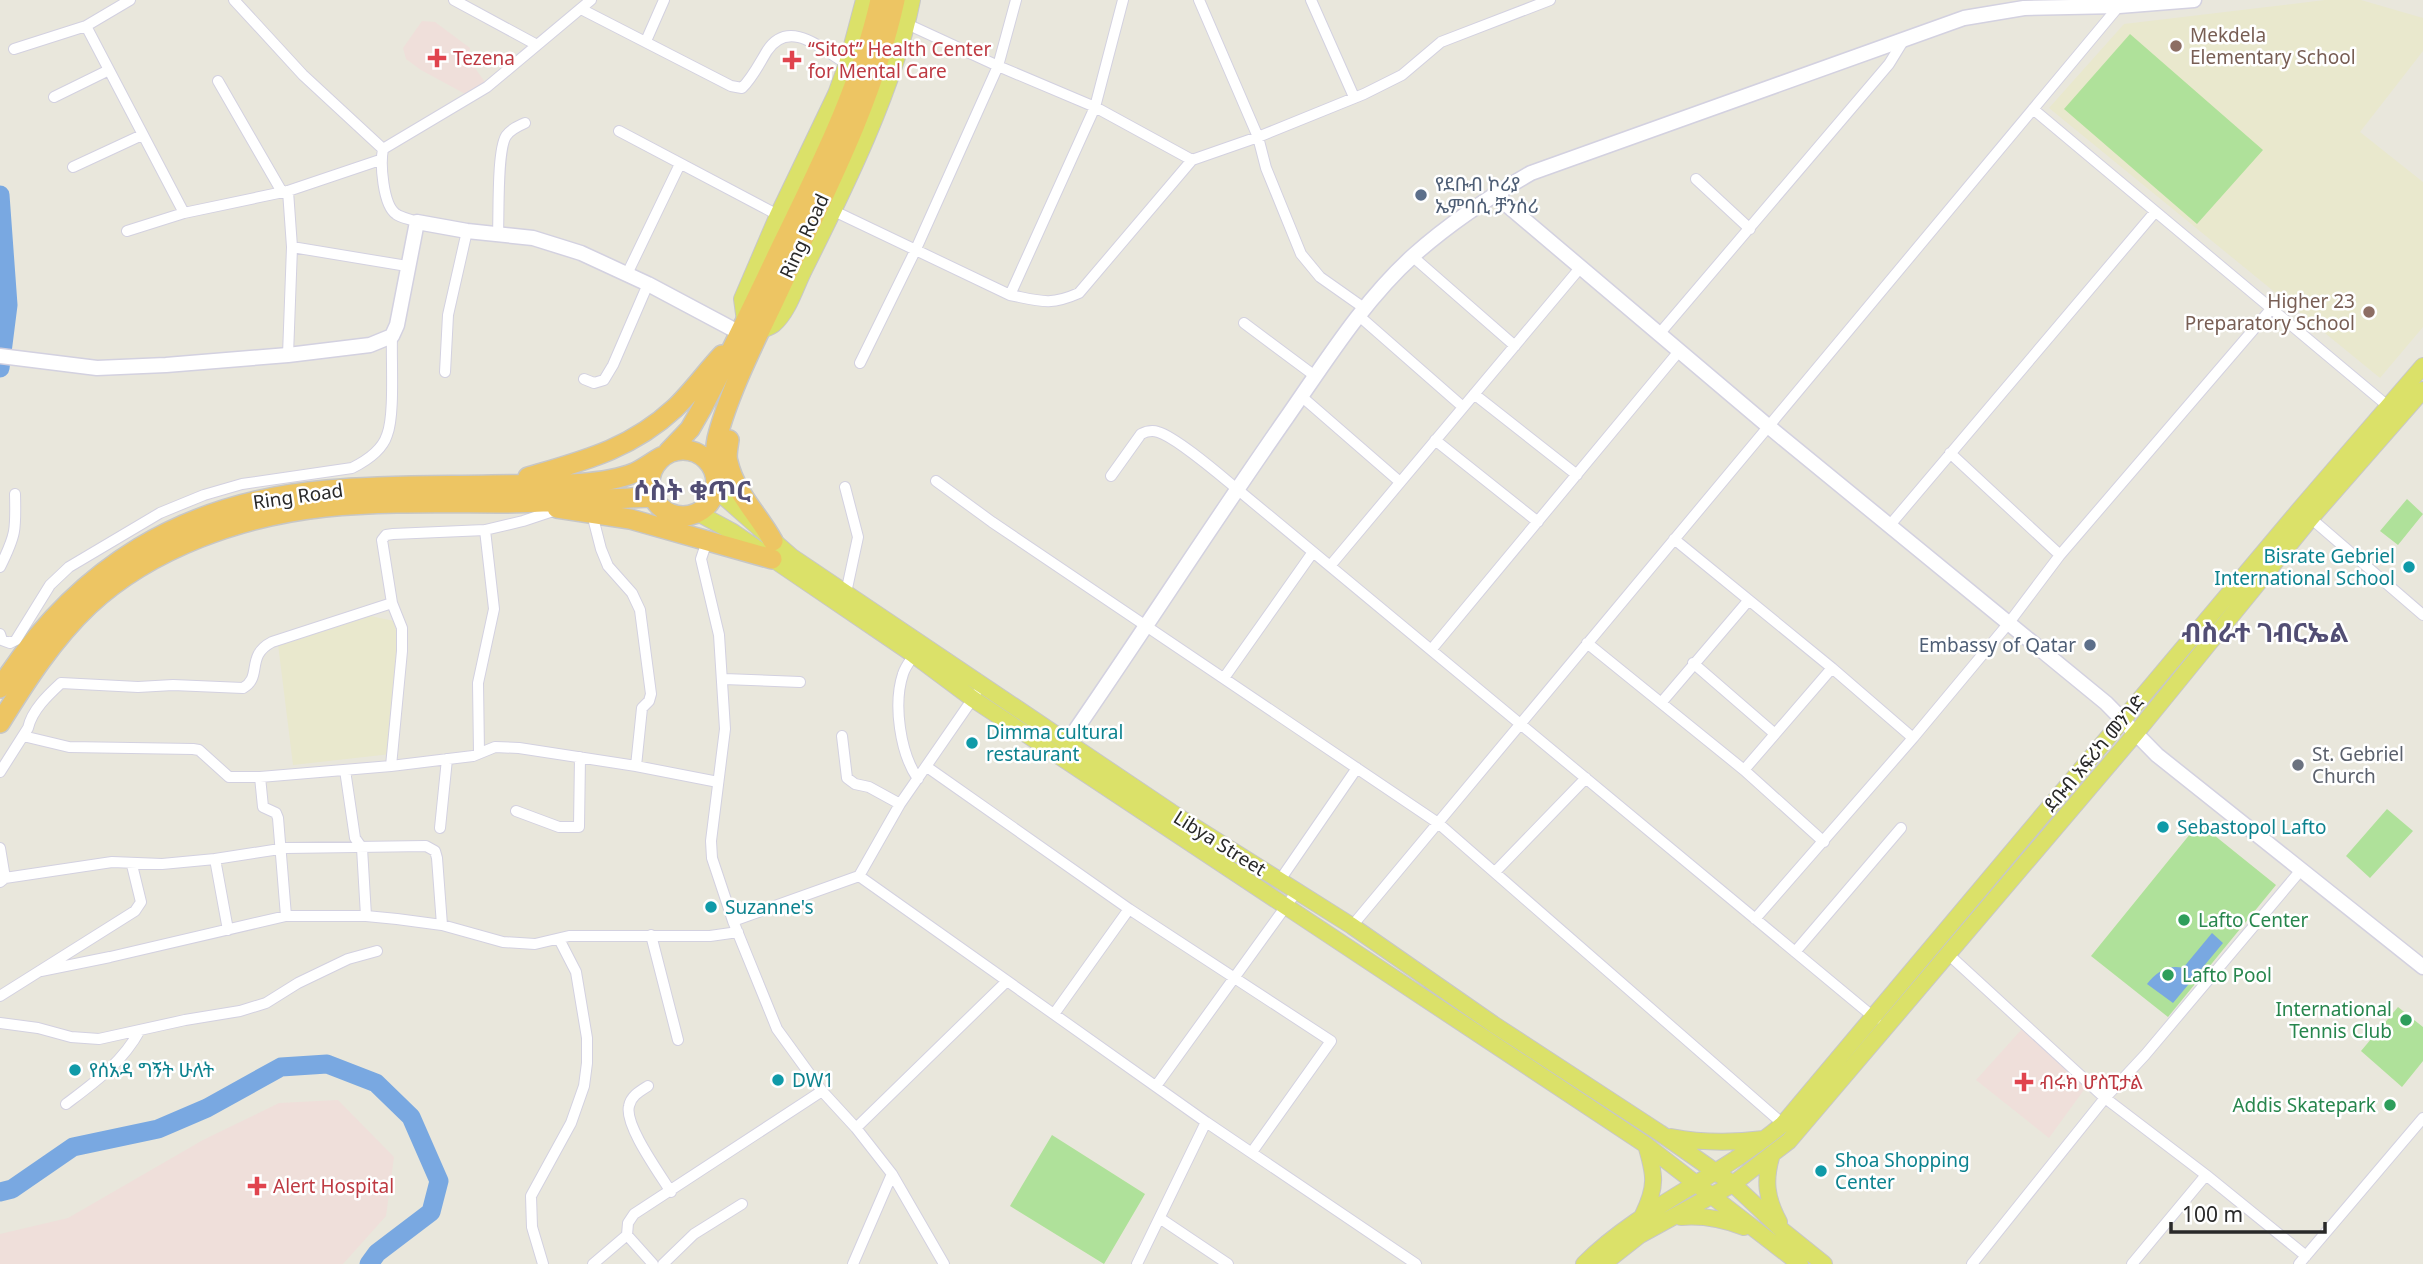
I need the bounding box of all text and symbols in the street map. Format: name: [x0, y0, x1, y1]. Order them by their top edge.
place label: Mekdela Elementary School: [2190, 22, 2356, 70]
place label: “Sitot” Health Center for Mental Care: [808, 36, 991, 84]
marker: Mekdela Elementary School: [2168, 38, 2184, 54]
place label: Tezena: [453, 45, 515, 71]
marker: Tezena: [427, 48, 447, 68]
marker: “Sitot” Health Center for Mental Care: [782, 50, 802, 70]
place label: የደቡብ ኮሪያ ኤምባሲ ቻንሰሪ: [1435, 171, 1539, 219]
marker: የደቡብ ኮሪያ ኤምባሲ ቻንሰሪ: [1413, 187, 1429, 203]
street label: Ring Road: [773, 189, 835, 283]
place label: Higher 23 Preparatory School: [2185, 288, 2355, 336]
marker: Higher 23 Preparatory School: [2361, 304, 2377, 320]
district label: ሶስት ቁጥር: [633, 472, 751, 508]
street label: Ring Road: [251, 477, 345, 515]
place label: Bisrate Gebriel International School: [2214, 543, 2395, 591]
marker: Bisrate Gebriel International School: [2401, 559, 2417, 575]
district label: ብስራተ ገብርኤል: [2181, 614, 2349, 650]
place label: Embassy of Qatar: [1919, 632, 2076, 658]
marker: Embassy of Qatar: [2082, 637, 2098, 653]
street label: ደቡብ አፍሪካ መንገድ: [2037, 688, 2151, 817]
place label: Dimma cultural restaurant: [986, 719, 1123, 767]
marker: Dimma cultural restaurant: [964, 735, 980, 751]
place label: St. Gebriel Church: [2312, 741, 2404, 789]
marker: St. Gebriel Church: [2290, 757, 2306, 773]
street label: Libya Street: [1169, 804, 1271, 882]
place label: Sebastopol Lafto: [2177, 814, 2326, 840]
marker: Sebastopol Lafto: [2155, 819, 2171, 835]
place label: Suzanne's: [725, 894, 814, 920]
marker: Suzanne's: [703, 899, 719, 915]
place label: Lafto Center: [2198, 907, 2308, 933]
marker: Lafto Center: [2176, 912, 2192, 928]
place label: Lafto Pool: [2182, 962, 2272, 988]
marker: Lafto Pool: [2160, 967, 2176, 983]
place label: International Tennis Club: [2275, 996, 2392, 1044]
marker: International Tennis Club: [2398, 1012, 2414, 1028]
place label: የሰአዳ ግኝት ሁለት: [89, 1057, 215, 1083]
marker: የሰአዳ ግኝት ሁለት: [67, 1062, 83, 1078]
place label: DW1: [792, 1067, 834, 1093]
place label: ብሩክ ሆስፒታል: [2040, 1069, 2143, 1095]
marker: DW1: [770, 1072, 786, 1088]
marker: ብሩክ ሆስፒታል: [2014, 1072, 2034, 1092]
place label: Addis Skatepark: [2232, 1092, 2376, 1118]
marker: Addis Skatepark: [2382, 1097, 2398, 1113]
place label: Shoa Shopping Center: [1835, 1147, 1970, 1195]
marker: Shoa Shopping Center: [1813, 1163, 1829, 1179]
place label: Alert Hospital: [273, 1173, 394, 1199]
marker: Alert Hospital: [247, 1176, 267, 1196]
scale bar: [2171, 1190, 2325, 1234]
text: 100 m: [2182, 1200, 2243, 1228]

